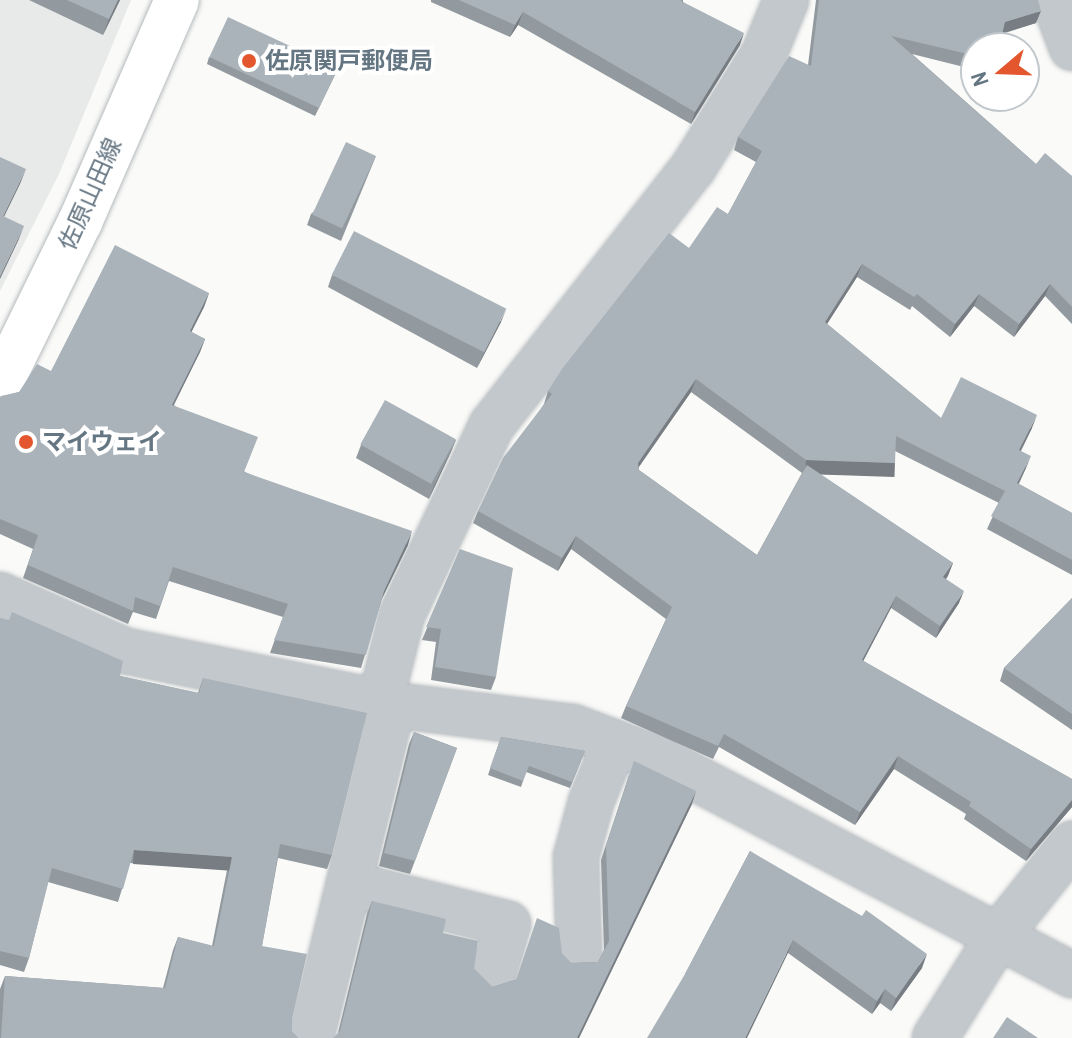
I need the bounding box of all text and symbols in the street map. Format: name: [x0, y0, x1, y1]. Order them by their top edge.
north arrow: [960, 32, 1040, 112]
place label: 佐原関戸郵便局: [265, 47, 433, 75]
marker: 佐原関戸郵便局: [240, 52, 258, 70]
text: N: [963, 68, 996, 90]
street label: 佐原山田線: [52, 133, 128, 255]
place label: マイウェイ: [42, 428, 162, 456]
marker: マイウェイ: [17, 433, 35, 451]

